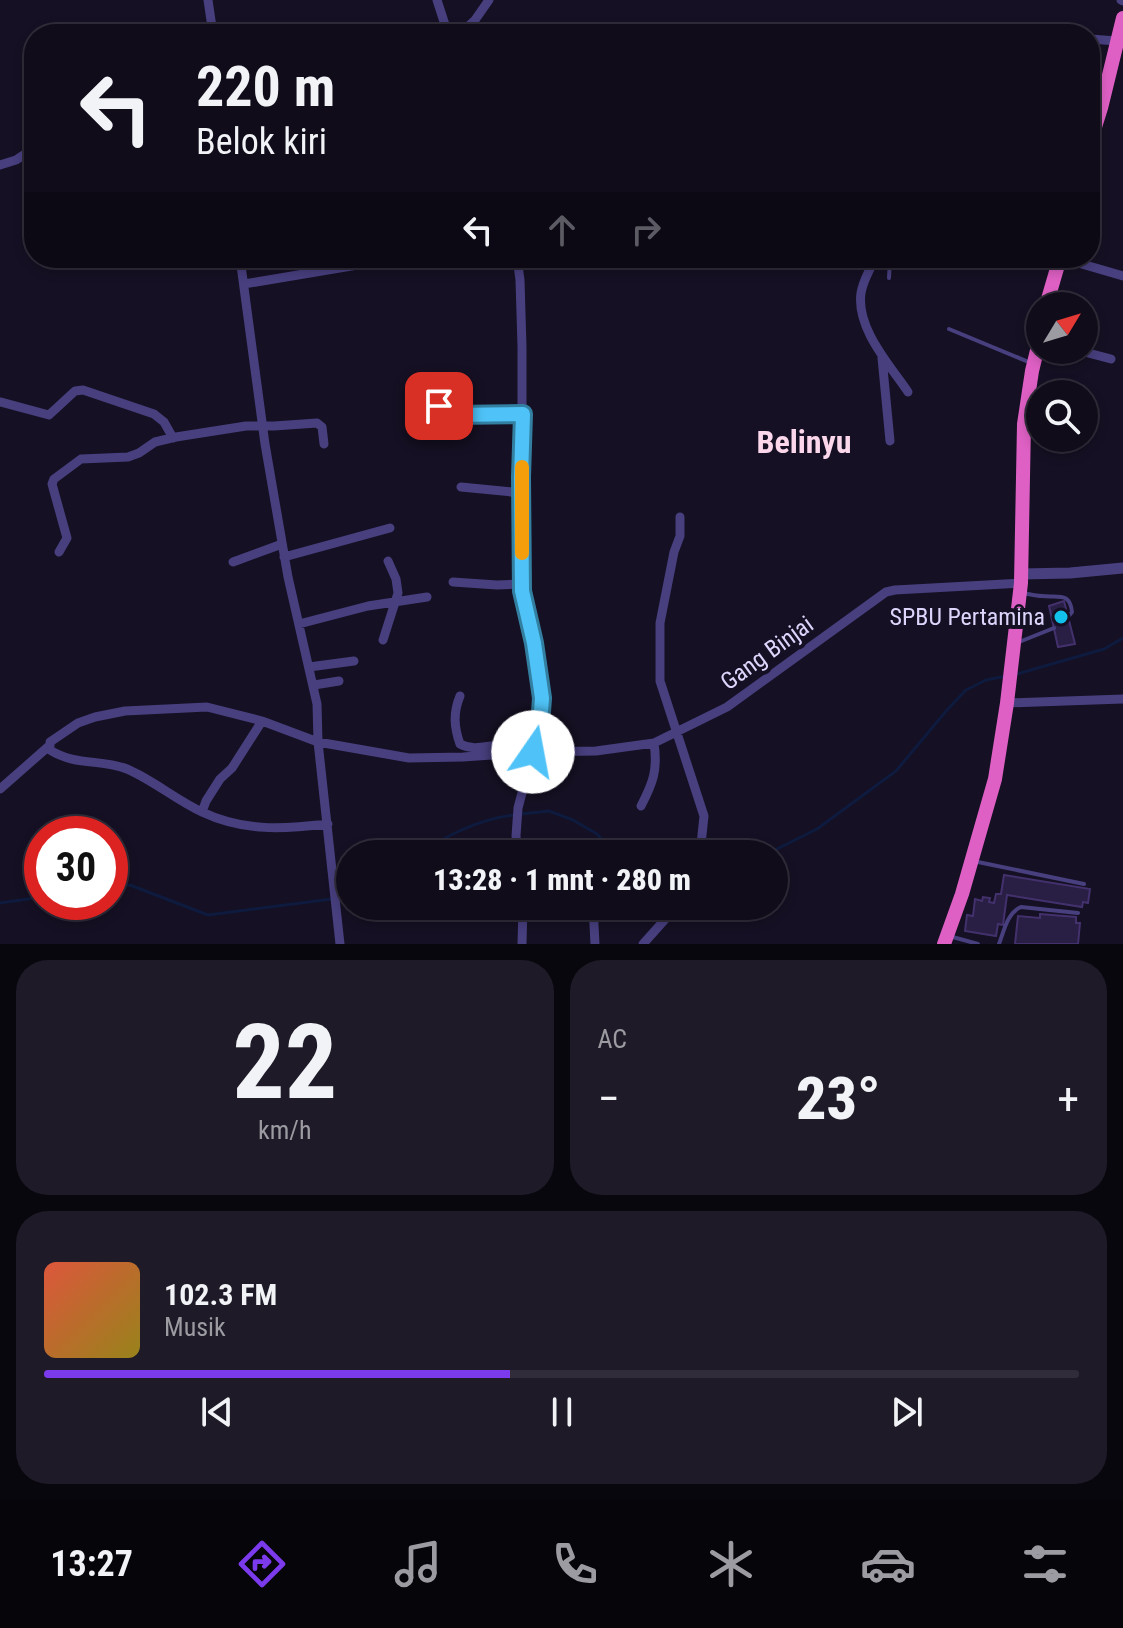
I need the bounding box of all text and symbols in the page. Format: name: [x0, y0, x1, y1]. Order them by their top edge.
text: 220 m: [196, 54, 335, 120]
icon: left: [64, 56, 168, 160]
text: Belok kiri: [196, 121, 327, 163]
icon: left: [456, 208, 500, 252]
icon: ahead: [540, 208, 584, 252]
icon: right: [624, 208, 668, 252]
north arrow: [1026, 292, 1098, 364]
map controls: [1026, 292, 1098, 452]
pin: [405, 372, 473, 440]
button: search: [1026, 380, 1098, 452]
icon: arrive: [417, 384, 461, 428]
district label: Belinyu: [756, 423, 852, 461]
place label: SPBU Pertamina: [890, 603, 1045, 631]
marker: SPBU Pertamina: [1052, 608, 1070, 626]
street label: Gang Binjai: [715, 610, 819, 696]
position arrow: [491, 710, 575, 794]
speed limit sign: 30: [24, 816, 128, 920]
text: 13:28 · 1 mnt · 280 m: [433, 862, 691, 897]
text: 22: [232, 1002, 337, 1123]
text: AC: [598, 1024, 627, 1054]
text: 23°: [796, 1063, 881, 1134]
text: −: [598, 1073, 620, 1125]
text: +: [1057, 1073, 1079, 1125]
text: km/h: [258, 1115, 312, 1145]
text: 102.3 FM: [164, 1277, 277, 1312]
text: Musik: [164, 1312, 226, 1342]
icon: previous: [195, 1390, 239, 1434]
icon: pause: [540, 1390, 584, 1434]
icon: next: [885, 1390, 929, 1434]
icon: directions: [234, 1536, 290, 1592]
icon: music: [390, 1536, 446, 1592]
icon: phone: [547, 1536, 603, 1592]
icon: climate: [703, 1536, 759, 1592]
icon: car: [860, 1536, 916, 1592]
icon: filters: [1017, 1536, 1073, 1592]
text: 13:27: [50, 1543, 133, 1585]

